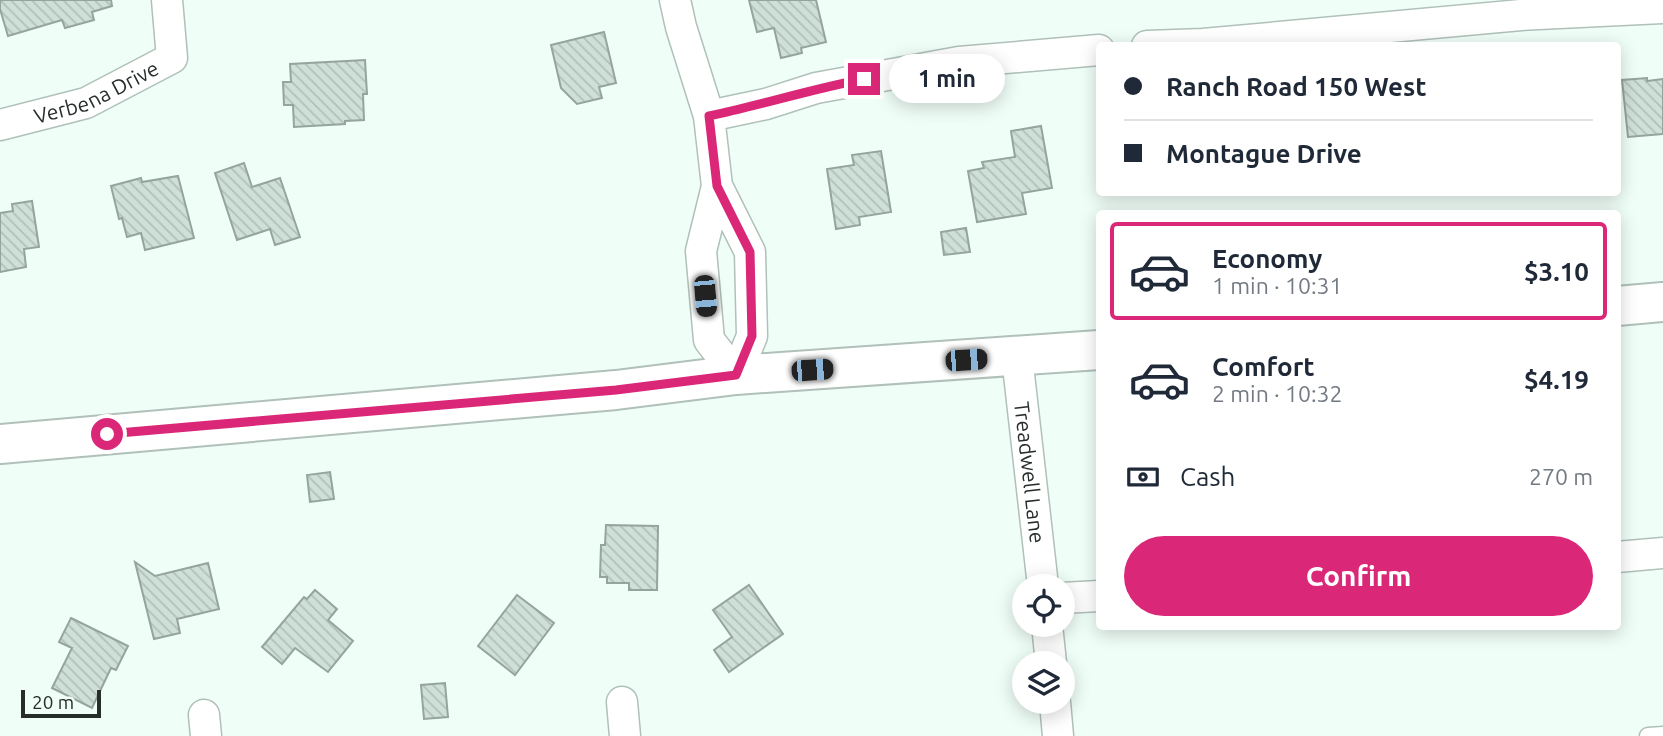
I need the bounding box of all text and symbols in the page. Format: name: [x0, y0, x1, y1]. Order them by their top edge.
street label: Verbena Drive: [31, 55, 162, 128]
callout: 1 min: [888, 55, 1004, 104]
route end: [848, 63, 880, 95]
text: 1 min: [918, 66, 976, 91]
text: Ranch Road 150 West: [1166, 72, 1426, 101]
text: Montague Drive: [1166, 139, 1362, 168]
icon: car: [1128, 240, 1191, 303]
text: Economy: [1212, 244, 1322, 273]
text: $3.10: [1524, 257, 1589, 286]
text: 1 min · 10:31: [1212, 273, 1343, 298]
car: [693, 274, 718, 318]
car: [945, 348, 988, 372]
icon: car: [1128, 348, 1191, 411]
text: Comfort: [1212, 352, 1315, 381]
car: [791, 358, 834, 382]
text: $4.19: [1524, 365, 1589, 394]
text: 2 min · 10:32: [1212, 381, 1343, 406]
street label: Treadwell Lane: [1010, 400, 1050, 544]
route start: [91, 418, 123, 450]
icon: cash: [1124, 458, 1162, 496]
text: Cash: [1180, 462, 1235, 491]
text: 270 m: [1529, 464, 1593, 489]
button: Confirm: [1124, 536, 1593, 616]
map controls: [1012, 574, 1075, 714]
button: locate: [1012, 574, 1075, 637]
button: layers: [1012, 651, 1075, 714]
scale bar: [21, 687, 102, 719]
text: 20 m: [32, 691, 74, 713]

